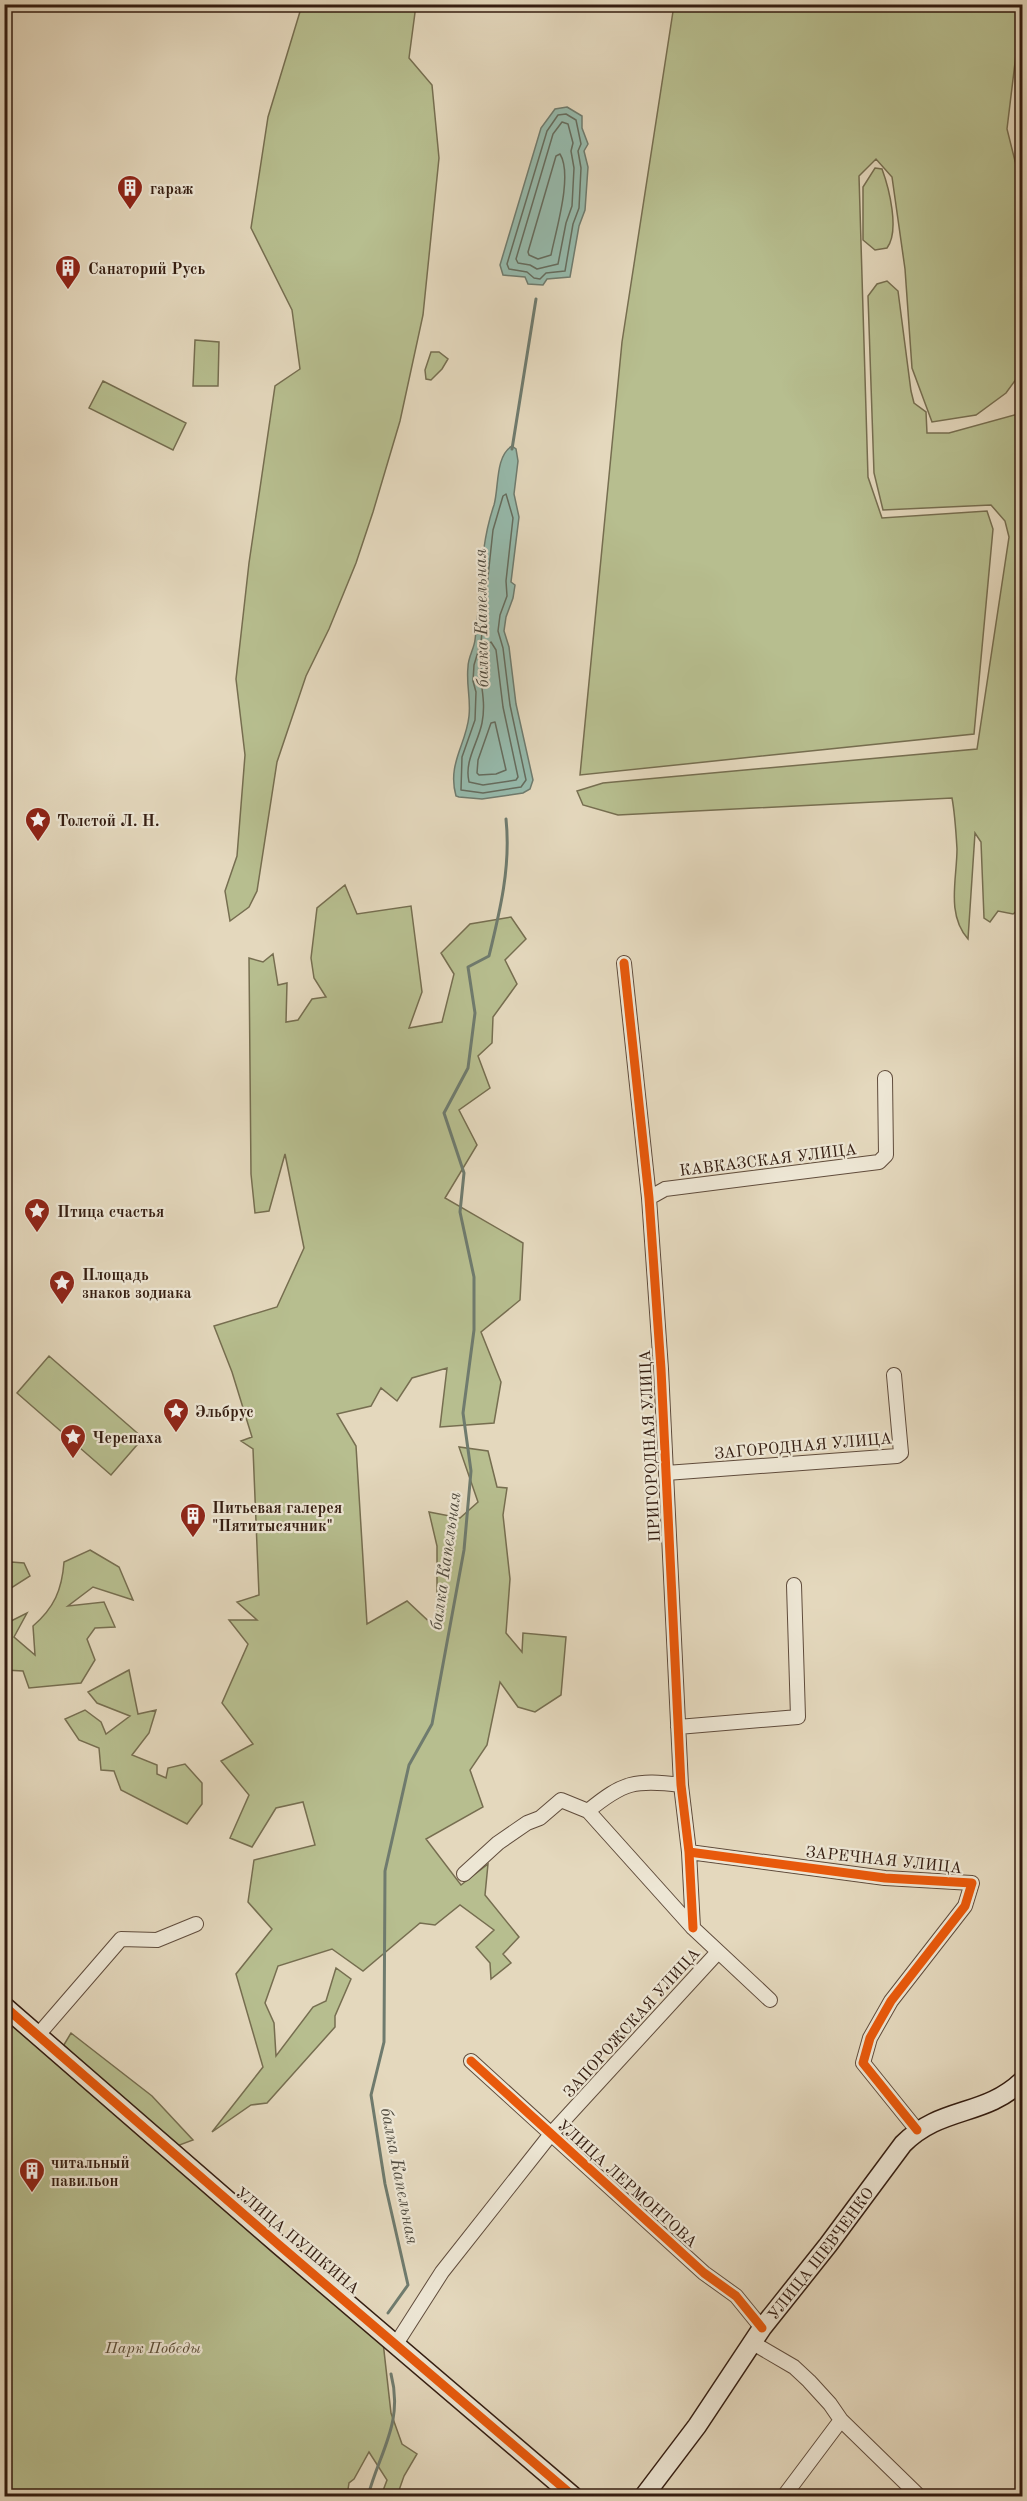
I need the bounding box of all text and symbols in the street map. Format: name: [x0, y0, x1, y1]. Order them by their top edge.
building icon: гараж: [115, 173, 145, 211]
place label: гараж: [150, 182, 194, 198]
building icon: Санаторий Русь: [53, 253, 83, 291]
place label: Санаторий Русь: [88, 262, 206, 278]
water label: балка Капельная: [472, 548, 492, 688]
place icon: Толстой Л. Н.: [23, 805, 53, 843]
place label: Толстой Л. Н.: [57, 814, 160, 830]
street label: КАВКАЗСКАЯ УЛИЦА: [679, 1142, 858, 1180]
place icon: Птица счастья: [22, 1196, 52, 1234]
place label: Птица счастья: [57, 1205, 164, 1221]
place icon: Площадь знаков зодиака: [47, 1268, 77, 1306]
place label: Площадь знаков зодиака: [82, 1268, 192, 1302]
street label: ПРИГОРОДНАЯ УЛИЦА: [638, 1349, 664, 1542]
place icon: Эльбрус: [161, 1396, 191, 1434]
place label: Эльбрус: [195, 1405, 254, 1421]
place icon: Черепаха: [58, 1422, 88, 1460]
place label: Черепаха: [92, 1431, 162, 1447]
street label: ЗАГОРОДНАЯ УЛИЦА: [714, 1431, 893, 1463]
water label: балка Капельная: [427, 1491, 465, 1631]
building icon: Питьевая галерея "Пятитысячник": [178, 1501, 208, 1539]
place label: Питьевая галерея "Пятитысячник": [212, 1501, 342, 1535]
street label: ЗАРЕЧНАЯ УЛИЦА: [805, 1845, 963, 1877]
street label: ЗАПОРОЖСКАЯ УЛИЦА: [561, 1946, 704, 2101]
water label: балка Капельная: [377, 2106, 421, 2246]
street label: УЛИЦА ЛЕРМОНТОВА: [554, 2118, 700, 2251]
building icon: читальный павильон: [17, 2156, 47, 2194]
place label: читальный павильон: [51, 2156, 130, 2190]
street label: УЛИЦА ПУШКИНА: [232, 2185, 362, 2298]
street label: УЛИЦА ШЕВЧЕНКО: [766, 2185, 878, 2324]
park label: Парк Победы: [104, 2341, 201, 2357]

